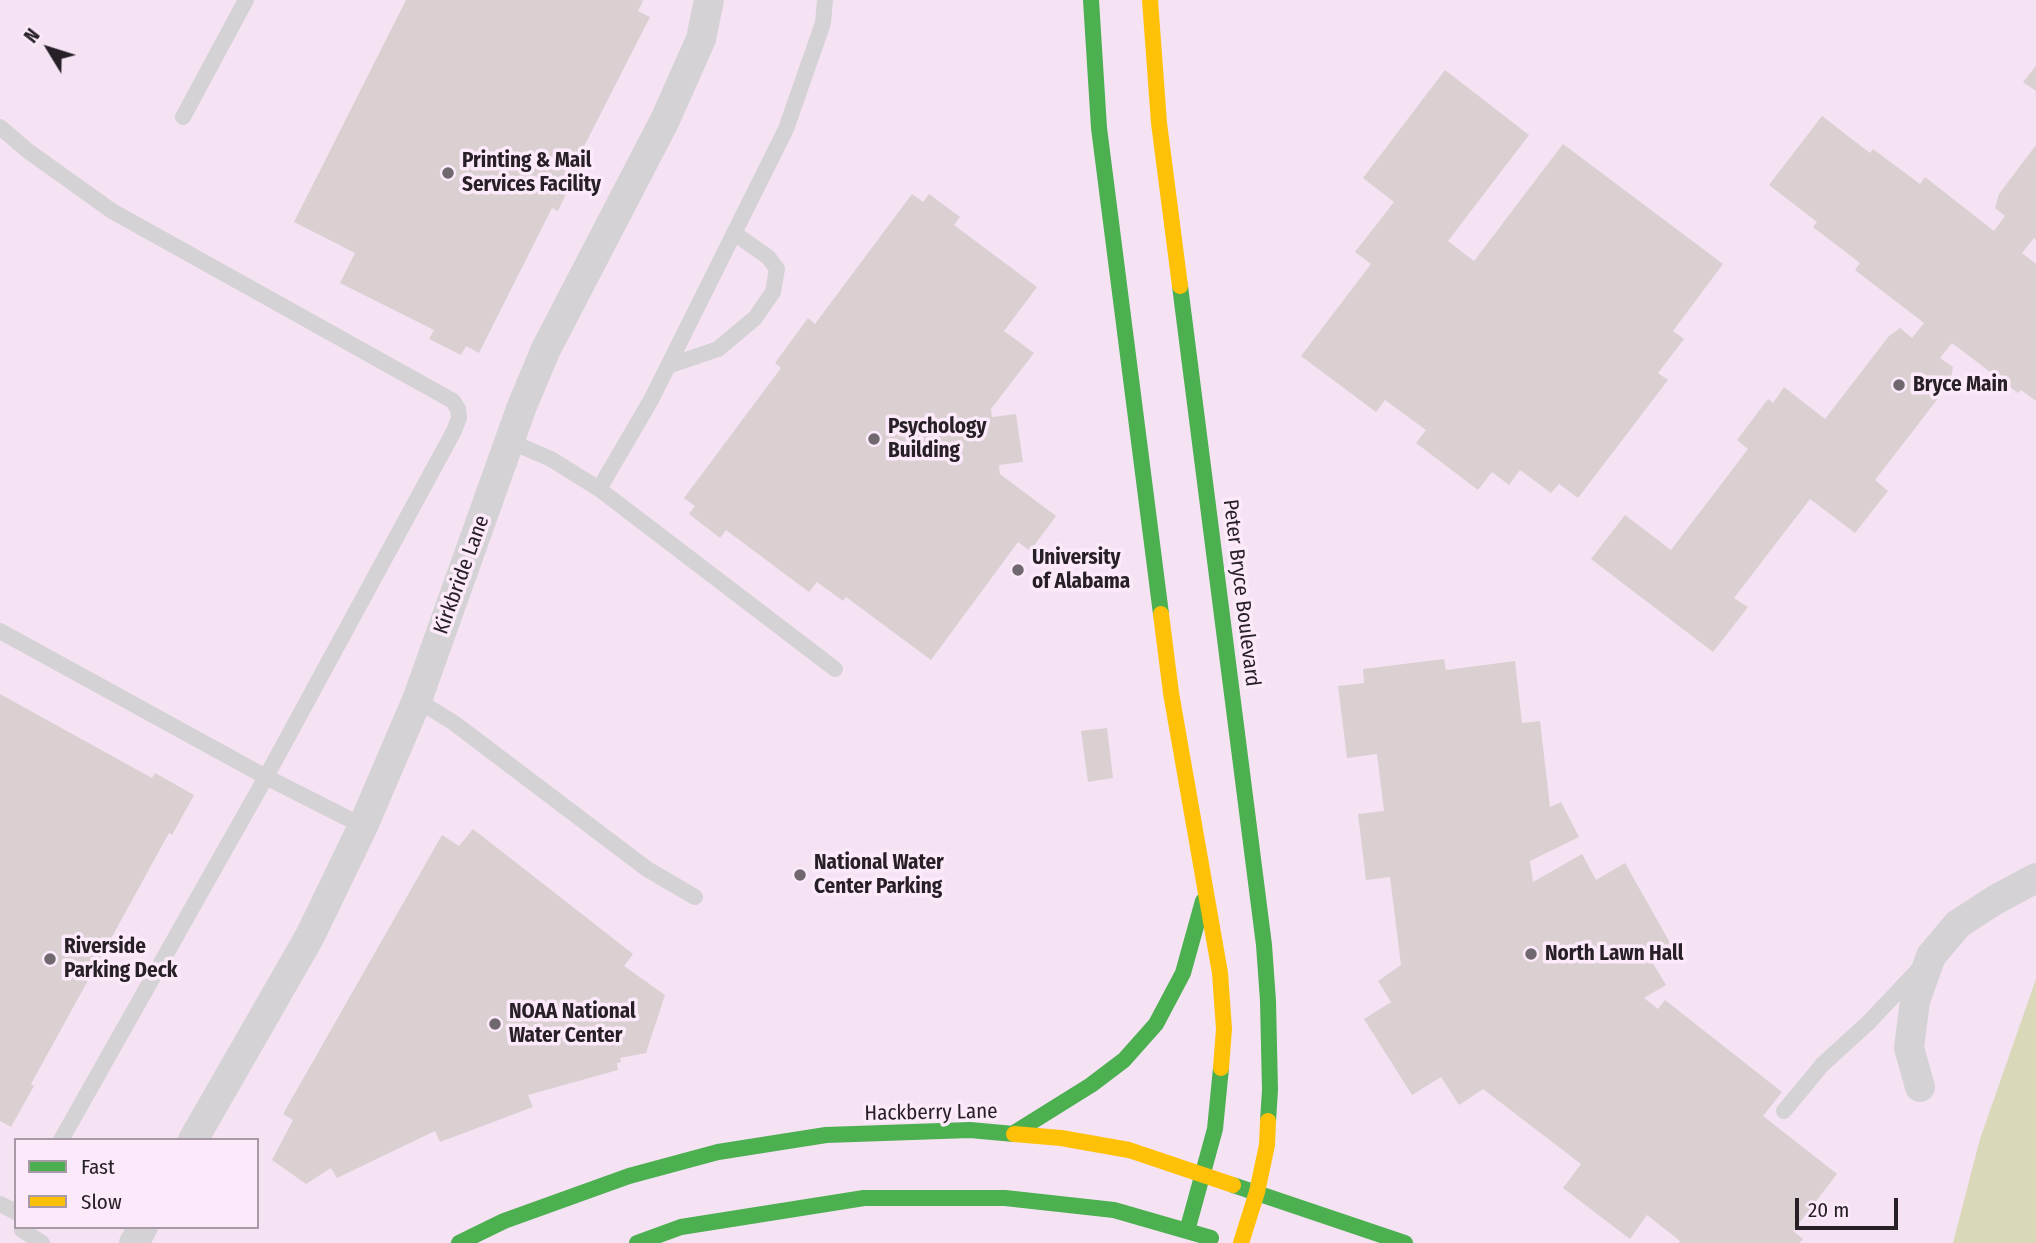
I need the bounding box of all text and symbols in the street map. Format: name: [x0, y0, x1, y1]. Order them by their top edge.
north arrow: [14, 14, 84, 84]
text: N: [19, 24, 45, 47]
place label: Printing & Mail Services Facility: [462, 148, 601, 198]
marker: Printing & Mail Services Facility: [440, 165, 456, 181]
place label: Bryce Main: [1913, 372, 2008, 398]
marker: Bryce Main: [1891, 377, 1907, 393]
place label: Psychology Building: [888, 414, 986, 464]
marker: Psychology Building: [866, 431, 882, 447]
street label: Peter Bryce Boulevard: [1217, 498, 1265, 688]
street label: Kirkbride Lane: [429, 512, 495, 638]
place label: University of Alabama: [1032, 545, 1130, 595]
marker: University of Alabama: [1010, 562, 1026, 578]
place label: National Water Center Parking: [814, 850, 944, 900]
marker: National Water Center Parking: [792, 867, 808, 883]
place label: Riverside Parking Deck: [64, 934, 177, 984]
place label: North Lawn Hall: [1545, 941, 1683, 967]
marker: North Lawn Hall: [1523, 946, 1539, 962]
marker: Riverside Parking Deck: [42, 951, 58, 967]
place label: NOAA National Water Center: [509, 999, 636, 1049]
marker: NOAA National Water Center: [487, 1016, 503, 1032]
street label: Hackberry Lane: [864, 1099, 998, 1127]
legend: [14, 1138, 259, 1229]
text: Fast: [81, 1154, 115, 1180]
scale bar: [1798, 1184, 1901, 1228]
text: Slow: [81, 1189, 122, 1215]
text: 20 m: [1808, 1197, 1849, 1223]

